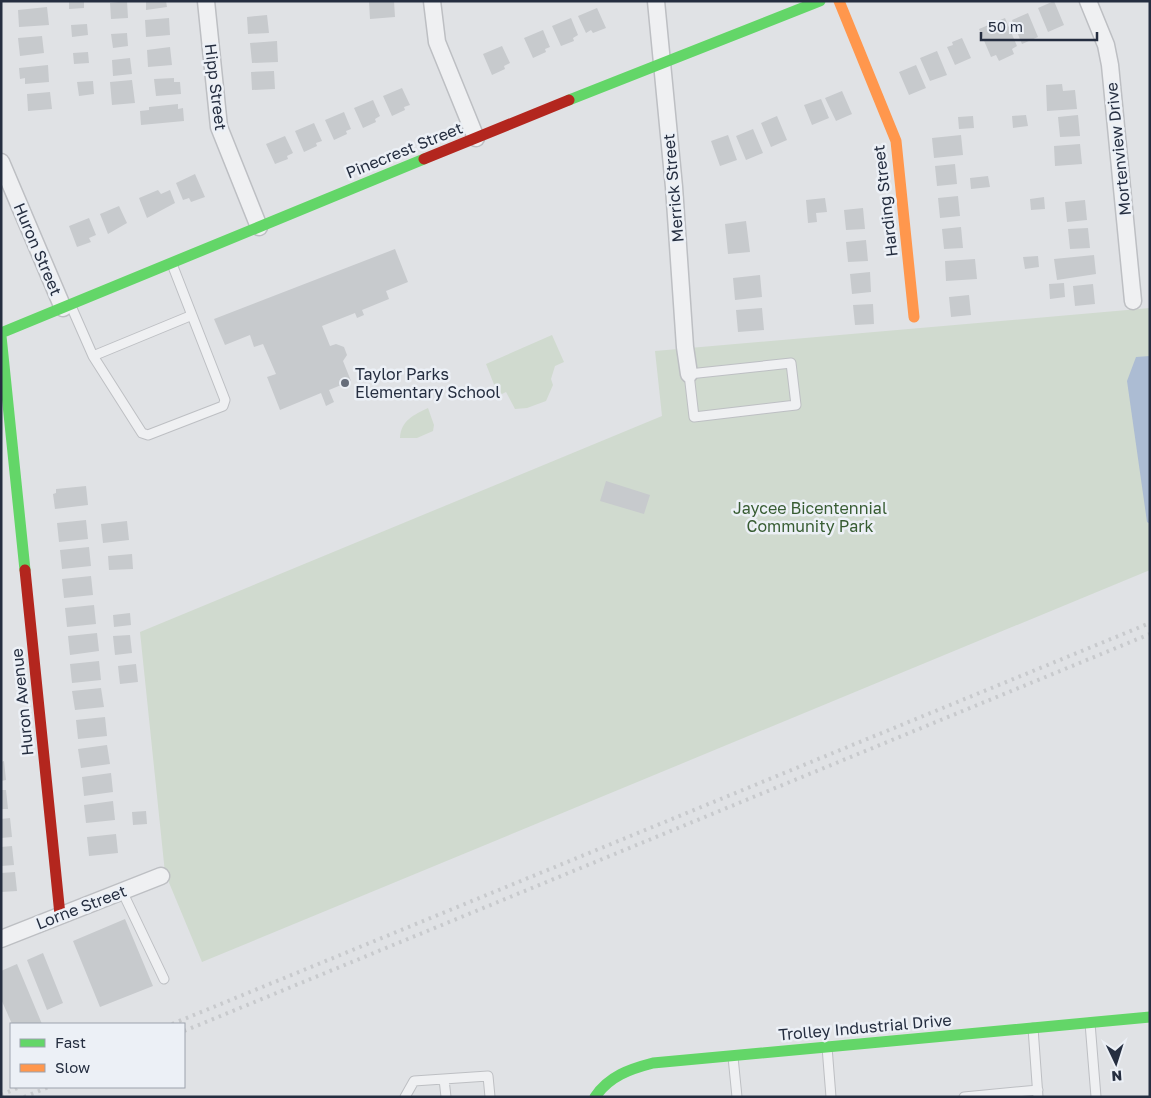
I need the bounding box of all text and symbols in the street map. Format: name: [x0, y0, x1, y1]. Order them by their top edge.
scale bar: [981, 10, 1097, 42]
text: 50 m: [988, 17, 1023, 35]
street label: Hipp Street: [201, 42, 231, 132]
street label: Mortenview Drive: [1101, 81, 1135, 217]
street label: Pinecrest Street: [343, 117, 465, 183]
street label: Merrick Street: [658, 133, 688, 243]
street label: Harding Street: [868, 144, 902, 258]
street label: Huron Street: [10, 200, 66, 298]
place label: Taylor Parks Elementary School: [355, 364, 500, 402]
marker: Taylor Parks Elementary School: [339, 377, 351, 389]
park label: Jaycee Bicentennial Community Park: [733, 498, 887, 536]
street label: Huron Avenue: [6, 647, 38, 757]
street label: Lorne Street: [33, 881, 129, 933]
street label: Trolley Industrial Drive: [778, 1009, 952, 1045]
legend: [10, 1023, 185, 1088]
text: Fast: [55, 1033, 86, 1051]
north arrow: [1091, 1038, 1141, 1088]
text: Slow: [55, 1058, 90, 1076]
text: N: [1111, 1068, 1123, 1085]

